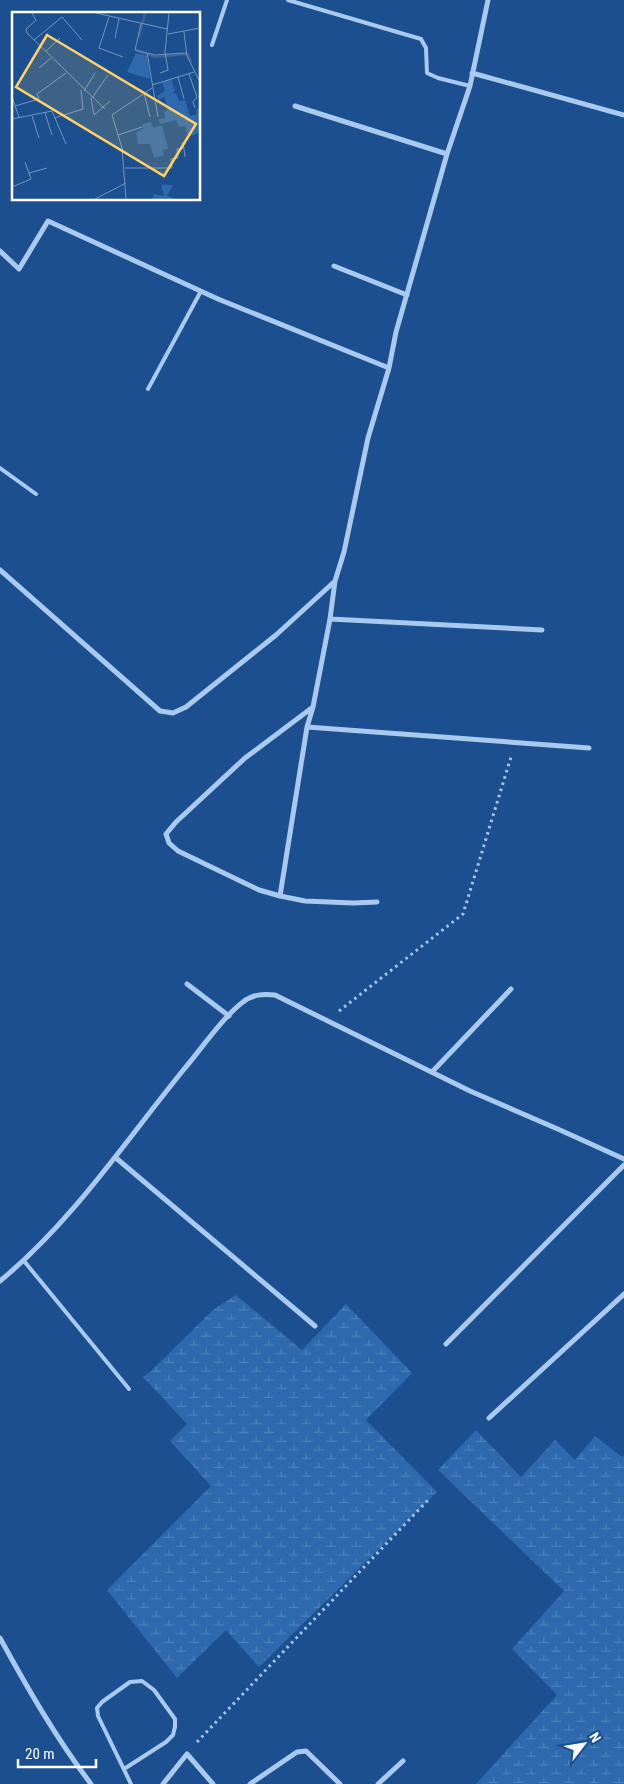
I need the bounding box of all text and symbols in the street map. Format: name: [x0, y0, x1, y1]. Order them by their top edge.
inset map: [12, 12, 200, 200]
north arrow: [559, 1719, 609, 1769]
text: N: [586, 1730, 604, 1745]
scale bar: [18, 1736, 95, 1768]
text: 20 m: [25, 1745, 55, 1763]

